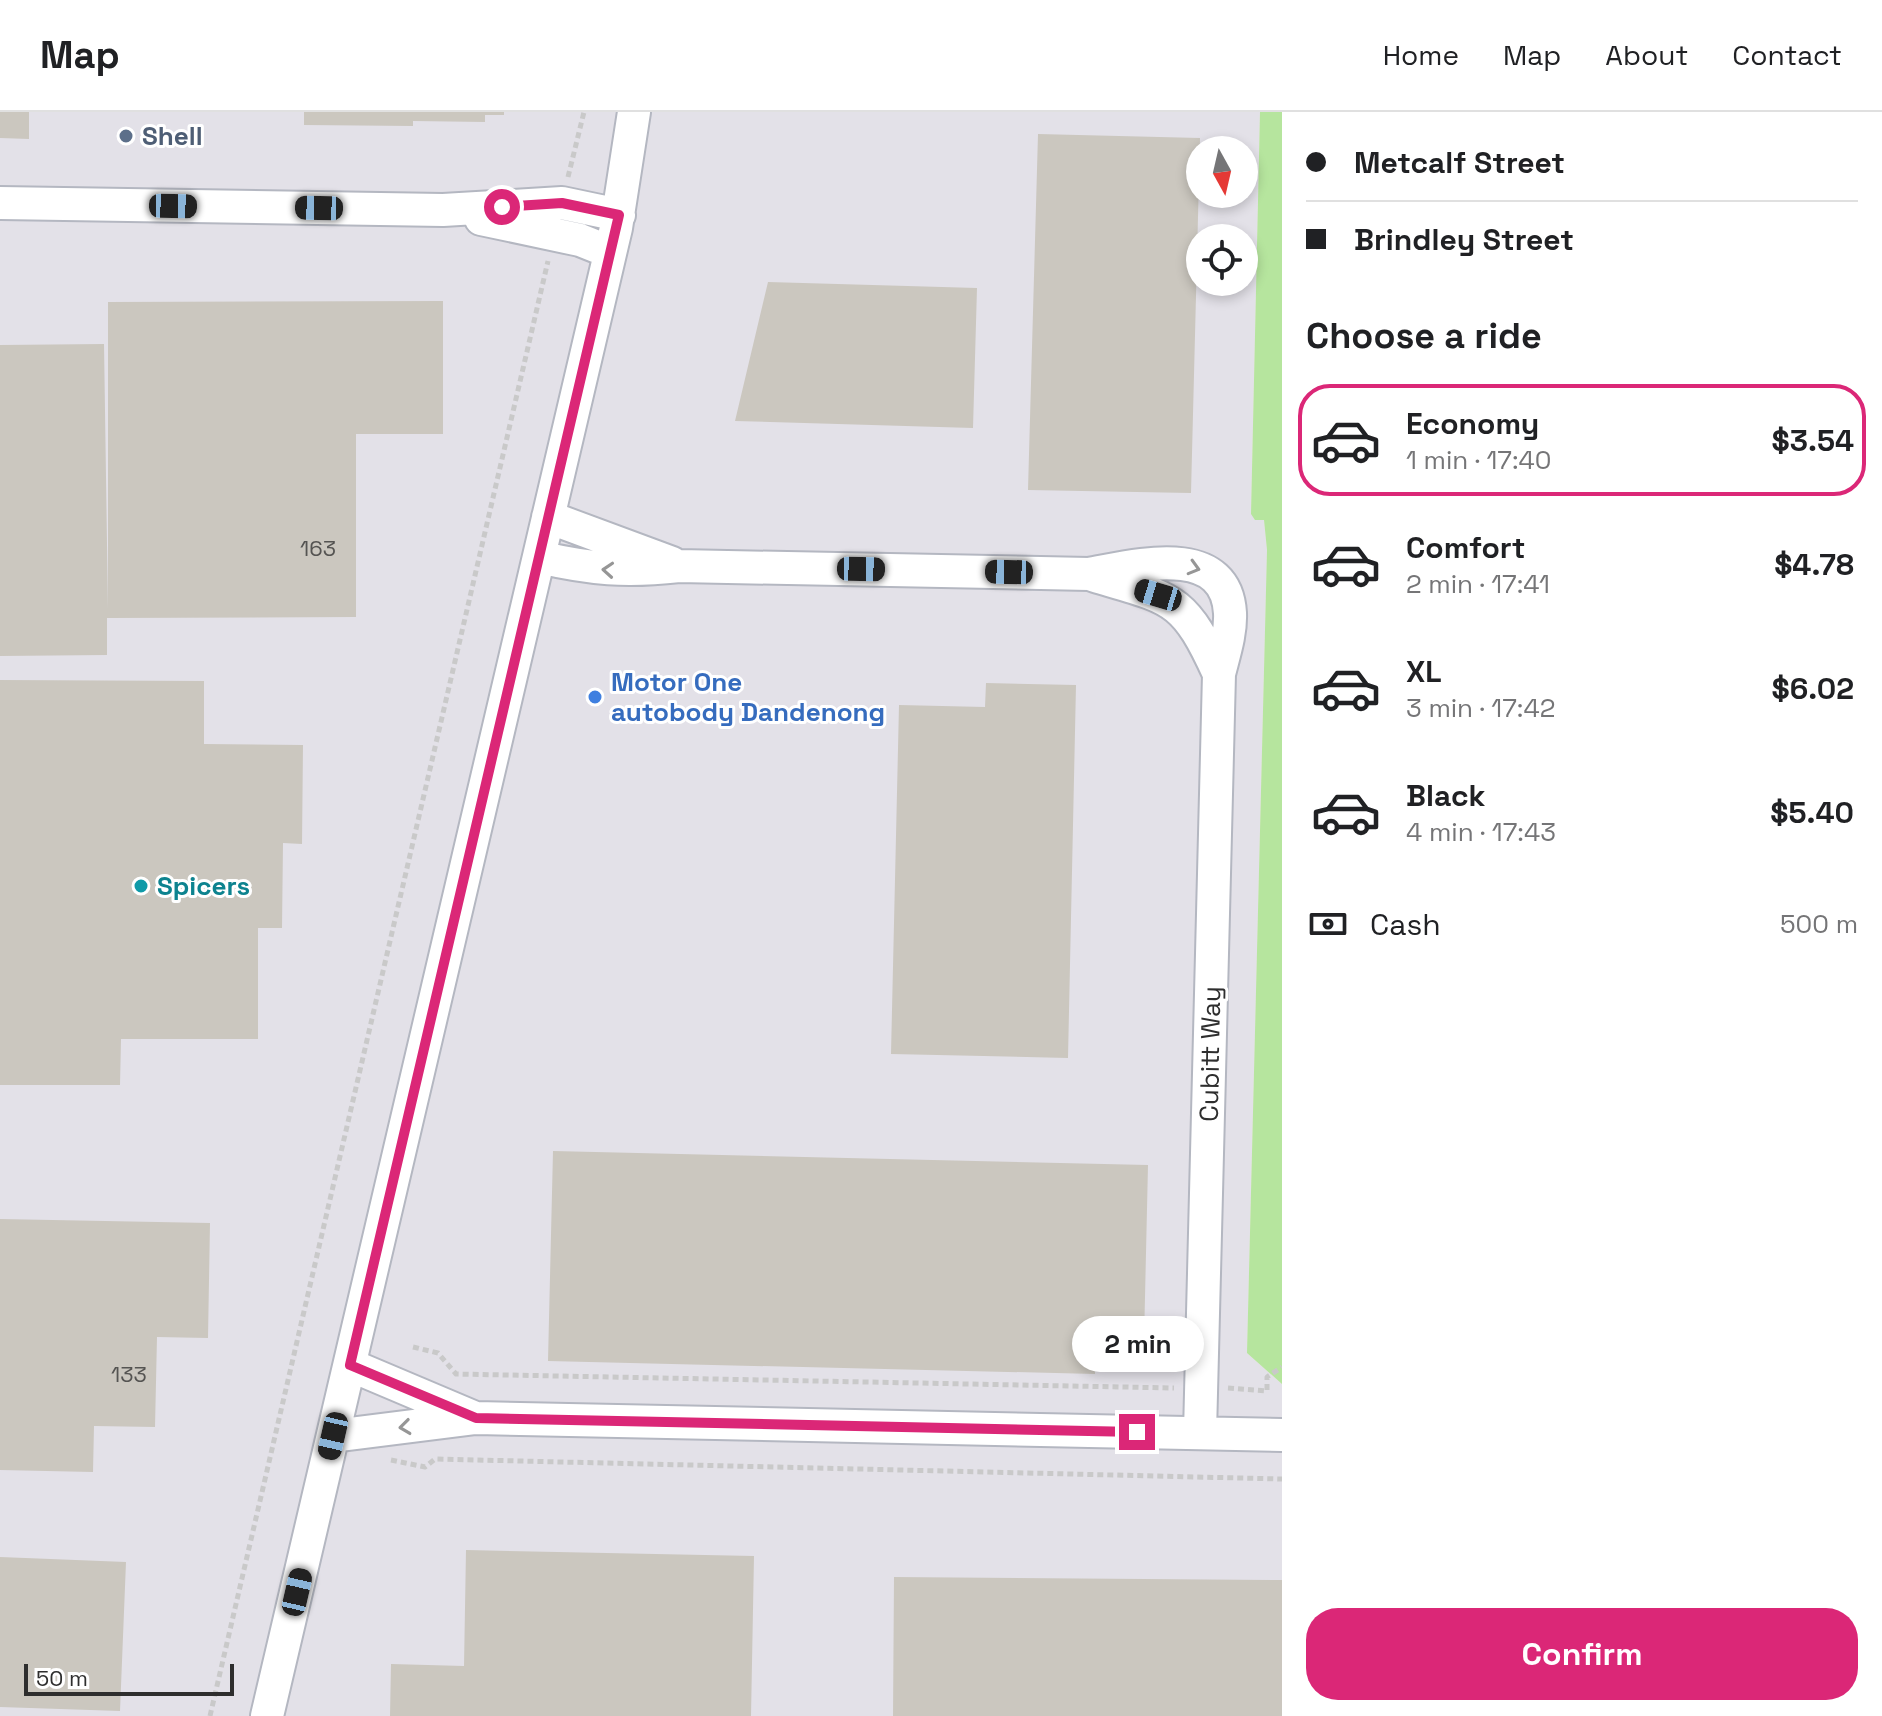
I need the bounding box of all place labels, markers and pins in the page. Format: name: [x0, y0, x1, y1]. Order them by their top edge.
place label: Shell: [142, 119, 203, 153]
marker: Shell: [117, 127, 135, 145]
place label: Motor One autobody Dandenong: [611, 665, 885, 729]
marker: Motor One autobody Dandenong: [586, 688, 604, 706]
place label: Spicers: [157, 869, 250, 903]
marker: Spicers: [132, 877, 150, 895]

